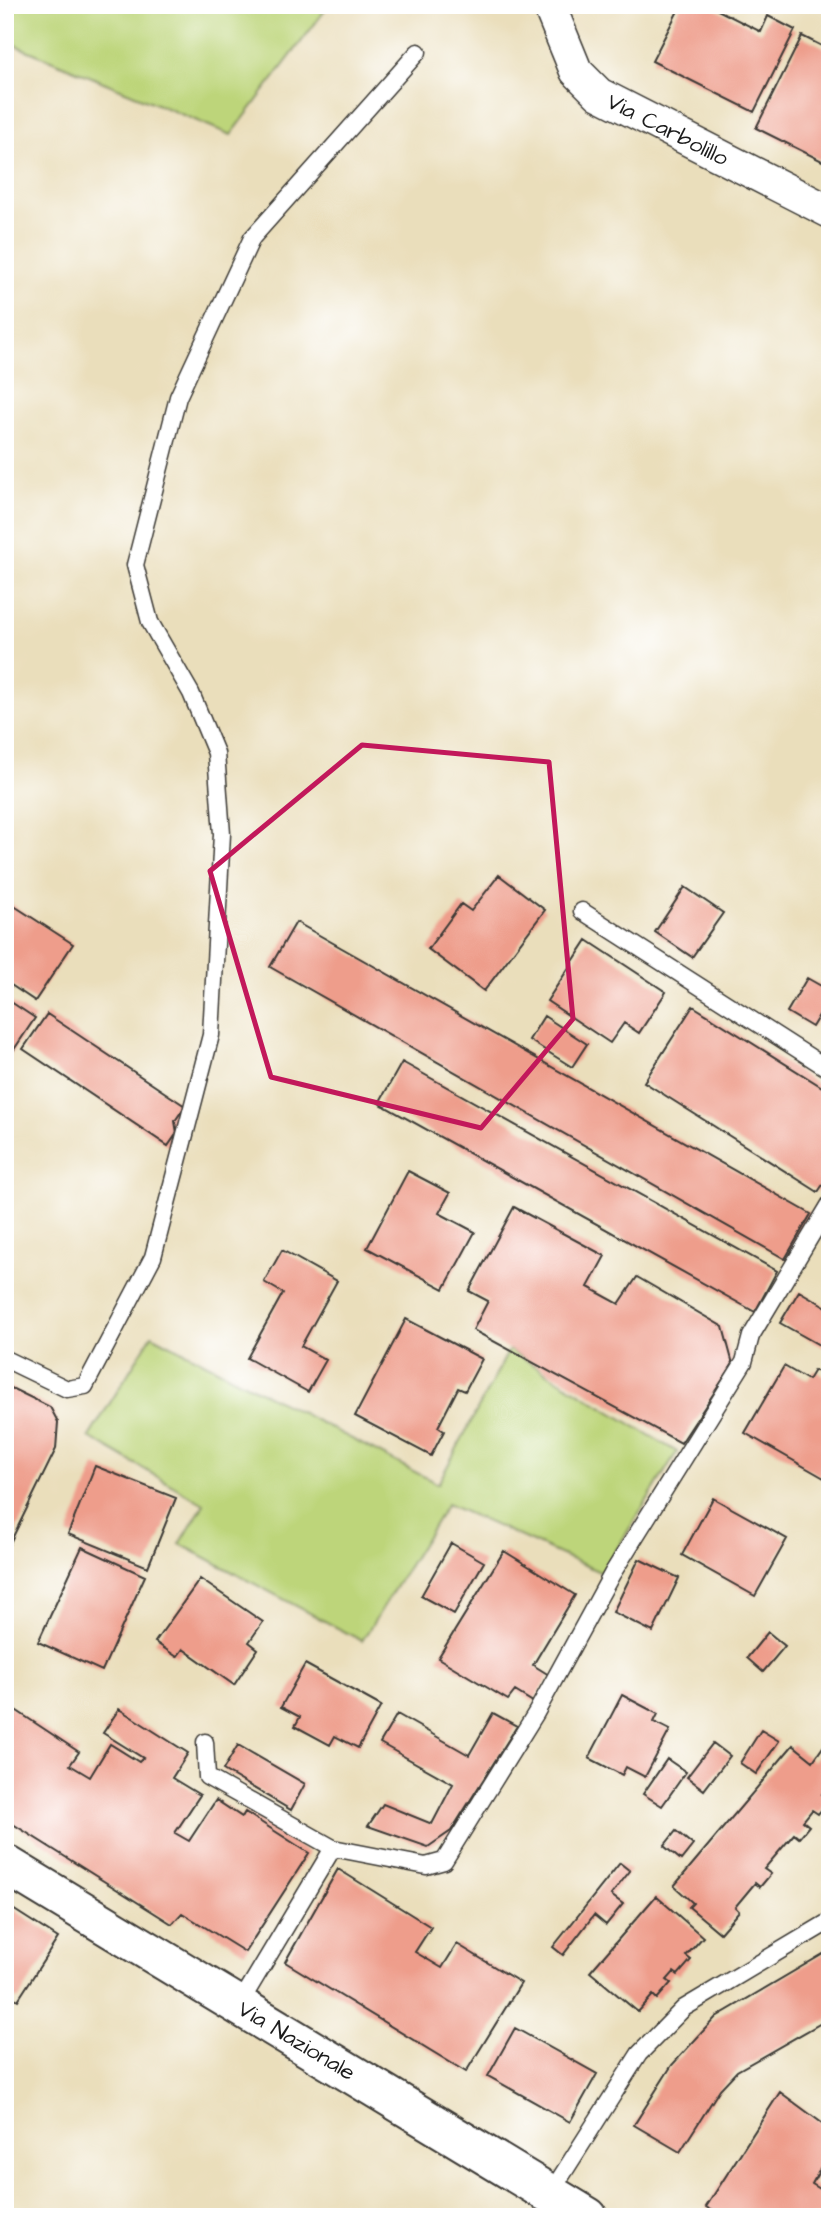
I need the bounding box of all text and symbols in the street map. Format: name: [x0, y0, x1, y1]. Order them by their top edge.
street label: Via Carbolillo: [601, 86, 734, 174]
street label: Via Nazionale: [232, 1993, 361, 2089]

